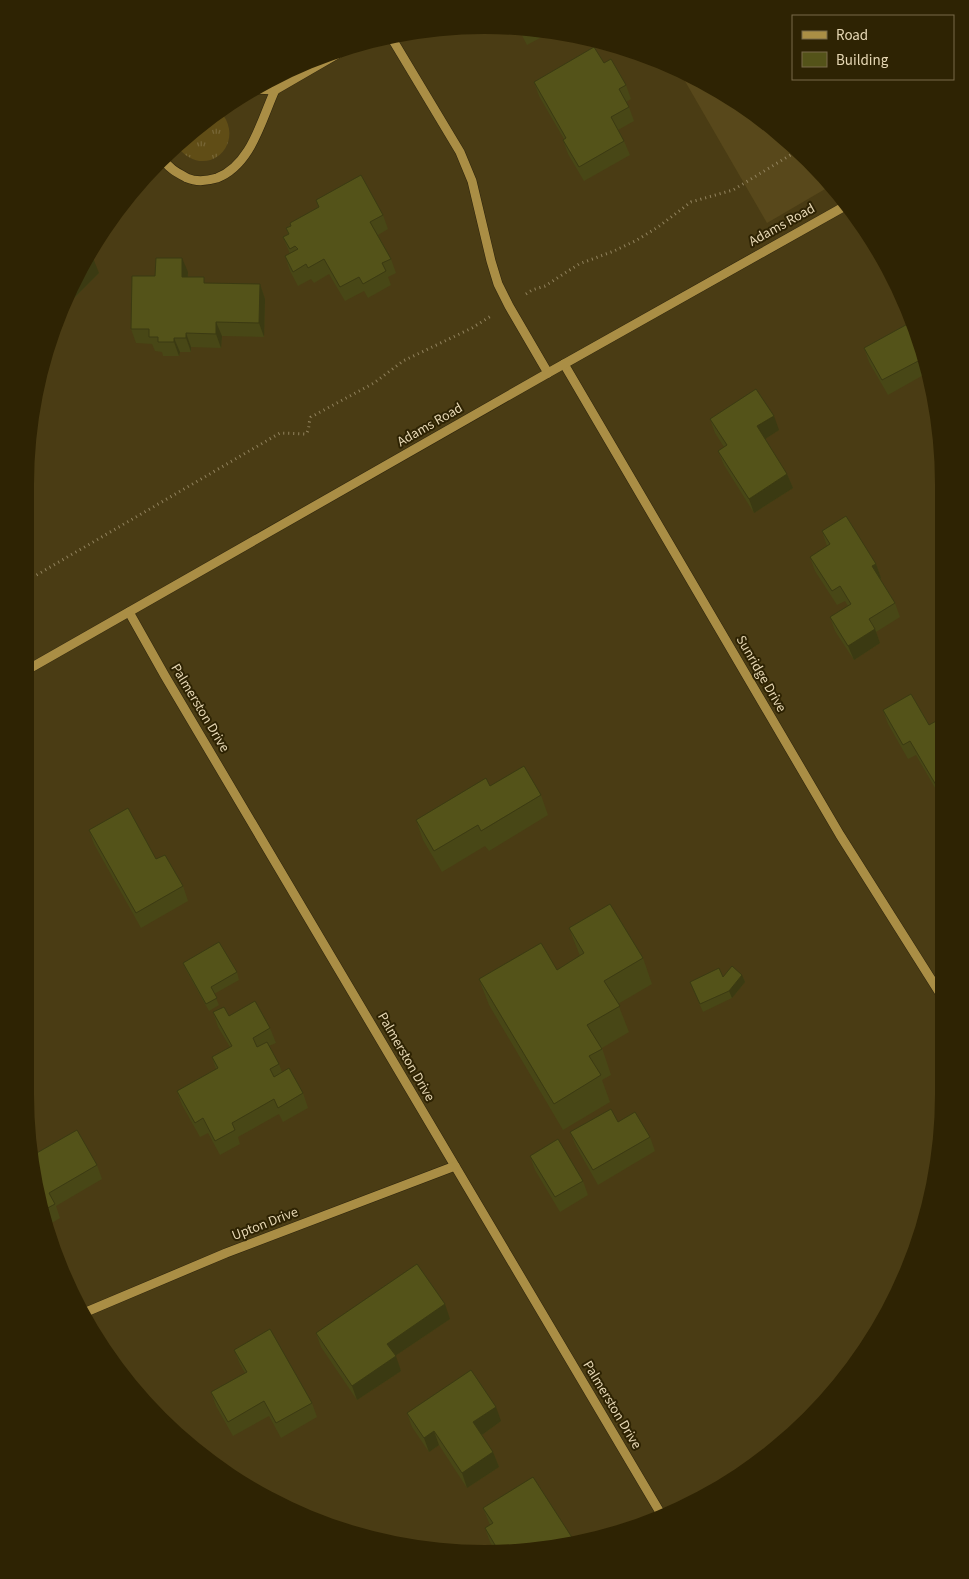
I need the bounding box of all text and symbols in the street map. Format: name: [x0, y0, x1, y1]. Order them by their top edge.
legend: [792, 15, 954, 80]
text: Road: [836, 25, 868, 46]
text: Building: [836, 50, 889, 71]
street label: Adams Road: [745, 199, 819, 251]
street label: Adams Road: [393, 398, 467, 452]
street label: Sunridge Drive: [731, 632, 791, 716]
street label: Palmerston Drive: [166, 660, 234, 756]
street label: Palmerston Drive: [372, 1009, 440, 1105]
street label: Upton Drive: [229, 1202, 301, 1246]
street label: Palmerston Drive: [578, 1357, 646, 1453]

